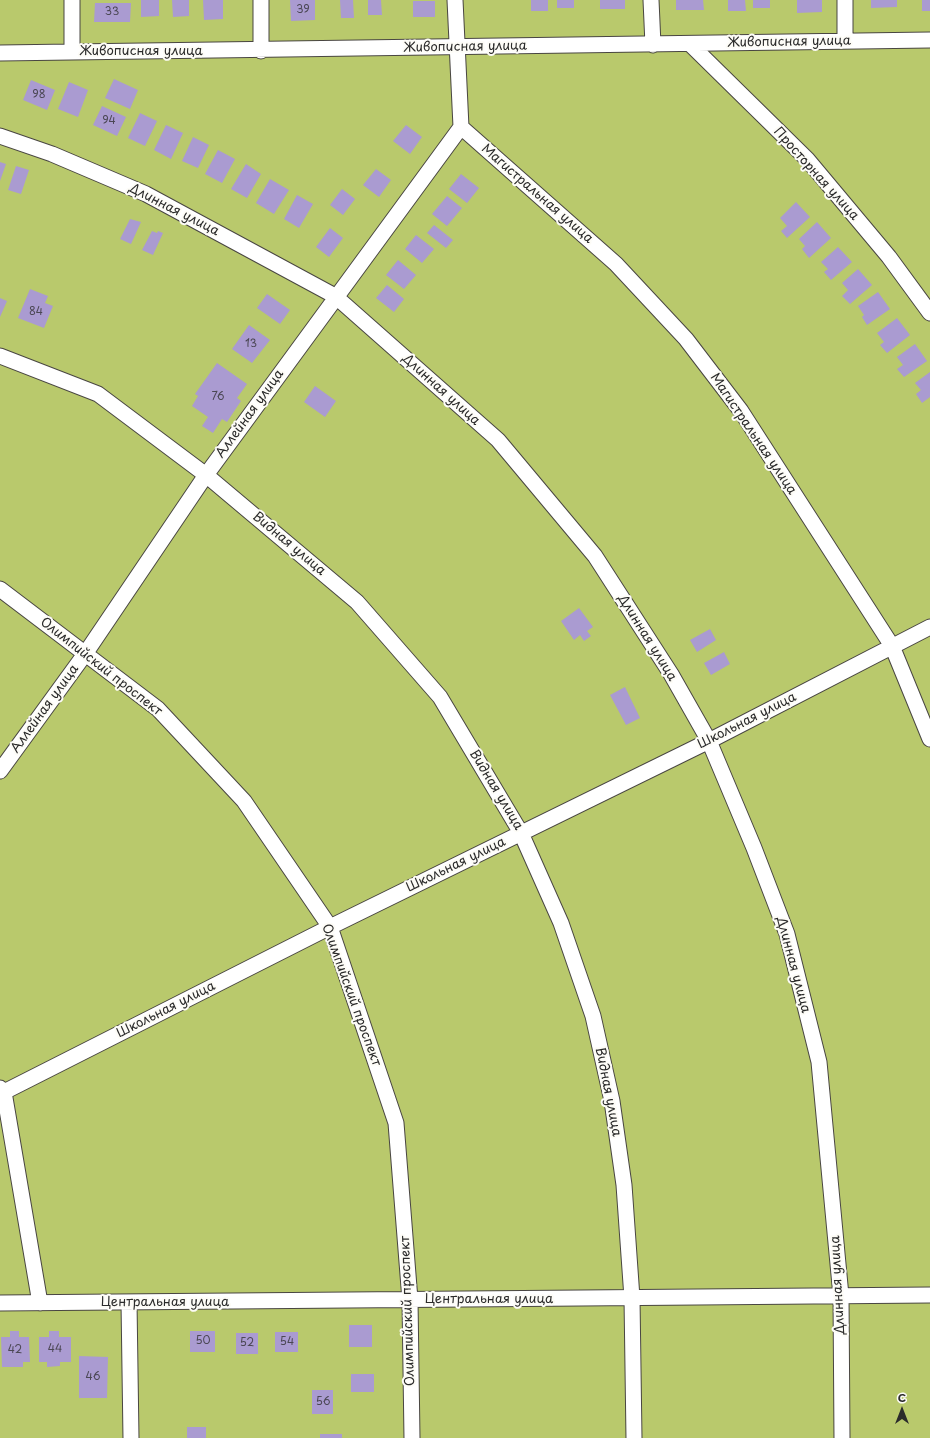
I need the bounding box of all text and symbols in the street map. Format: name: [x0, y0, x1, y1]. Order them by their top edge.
house number: 39: [296, 3, 310, 17]
house number: 33: [105, 5, 119, 19]
street label: Живописная улица: [727, 33, 851, 51]
street label: Живописная улица: [403, 38, 527, 56]
street label: Живописная улица: [79, 43, 203, 59]
house number: 98: [32, 88, 46, 102]
house number: 94: [102, 114, 116, 128]
street label: Просторная улица: [770, 124, 862, 224]
street label: Магистральная улица: [478, 141, 596, 247]
street label: Длинная улица: [126, 181, 222, 239]
house number: 84: [29, 305, 43, 319]
house number: 13: [245, 337, 257, 351]
street label: Длинная улица: [399, 351, 483, 429]
street label: Аллейная улица: [213, 367, 287, 461]
street label: Магистральная улица: [707, 370, 799, 498]
house number: 76: [211, 390, 225, 404]
street label: Видная улица: [249, 509, 329, 579]
street label: Длинная улица: [614, 592, 680, 684]
street label: Олимпийский проспект: [37, 615, 165, 719]
street label: Аллейная улица: [8, 662, 82, 756]
street label: Школьная улица: [695, 689, 799, 753]
street label: Видная улица: [466, 747, 526, 833]
street label: Школьная улица: [404, 834, 508, 896]
street label: Длинная улица: [773, 915, 813, 1015]
street label: Олимпийский проспект: [318, 922, 384, 1068]
street label: Школьная улица: [114, 978, 218, 1042]
street label: Видная улица: [592, 1046, 624, 1138]
street label: Длинная улица: [828, 1235, 848, 1335]
street label: Олимпийский проспект: [398, 1236, 418, 1386]
street label: Центральная улица: [425, 1291, 553, 1307]
street label: Центральная улица: [101, 1294, 229, 1310]
house number: 50: [195, 1334, 211, 1348]
house number: 54: [280, 1335, 294, 1349]
house number: 52: [240, 1336, 254, 1350]
house number: 44: [48, 1342, 62, 1356]
house number: 42: [8, 1343, 22, 1357]
house number: 46: [86, 1370, 100, 1384]
text: С: [898, 1389, 906, 1406]
north arrow: [882, 1390, 922, 1430]
house number: 56: [316, 1395, 330, 1409]

